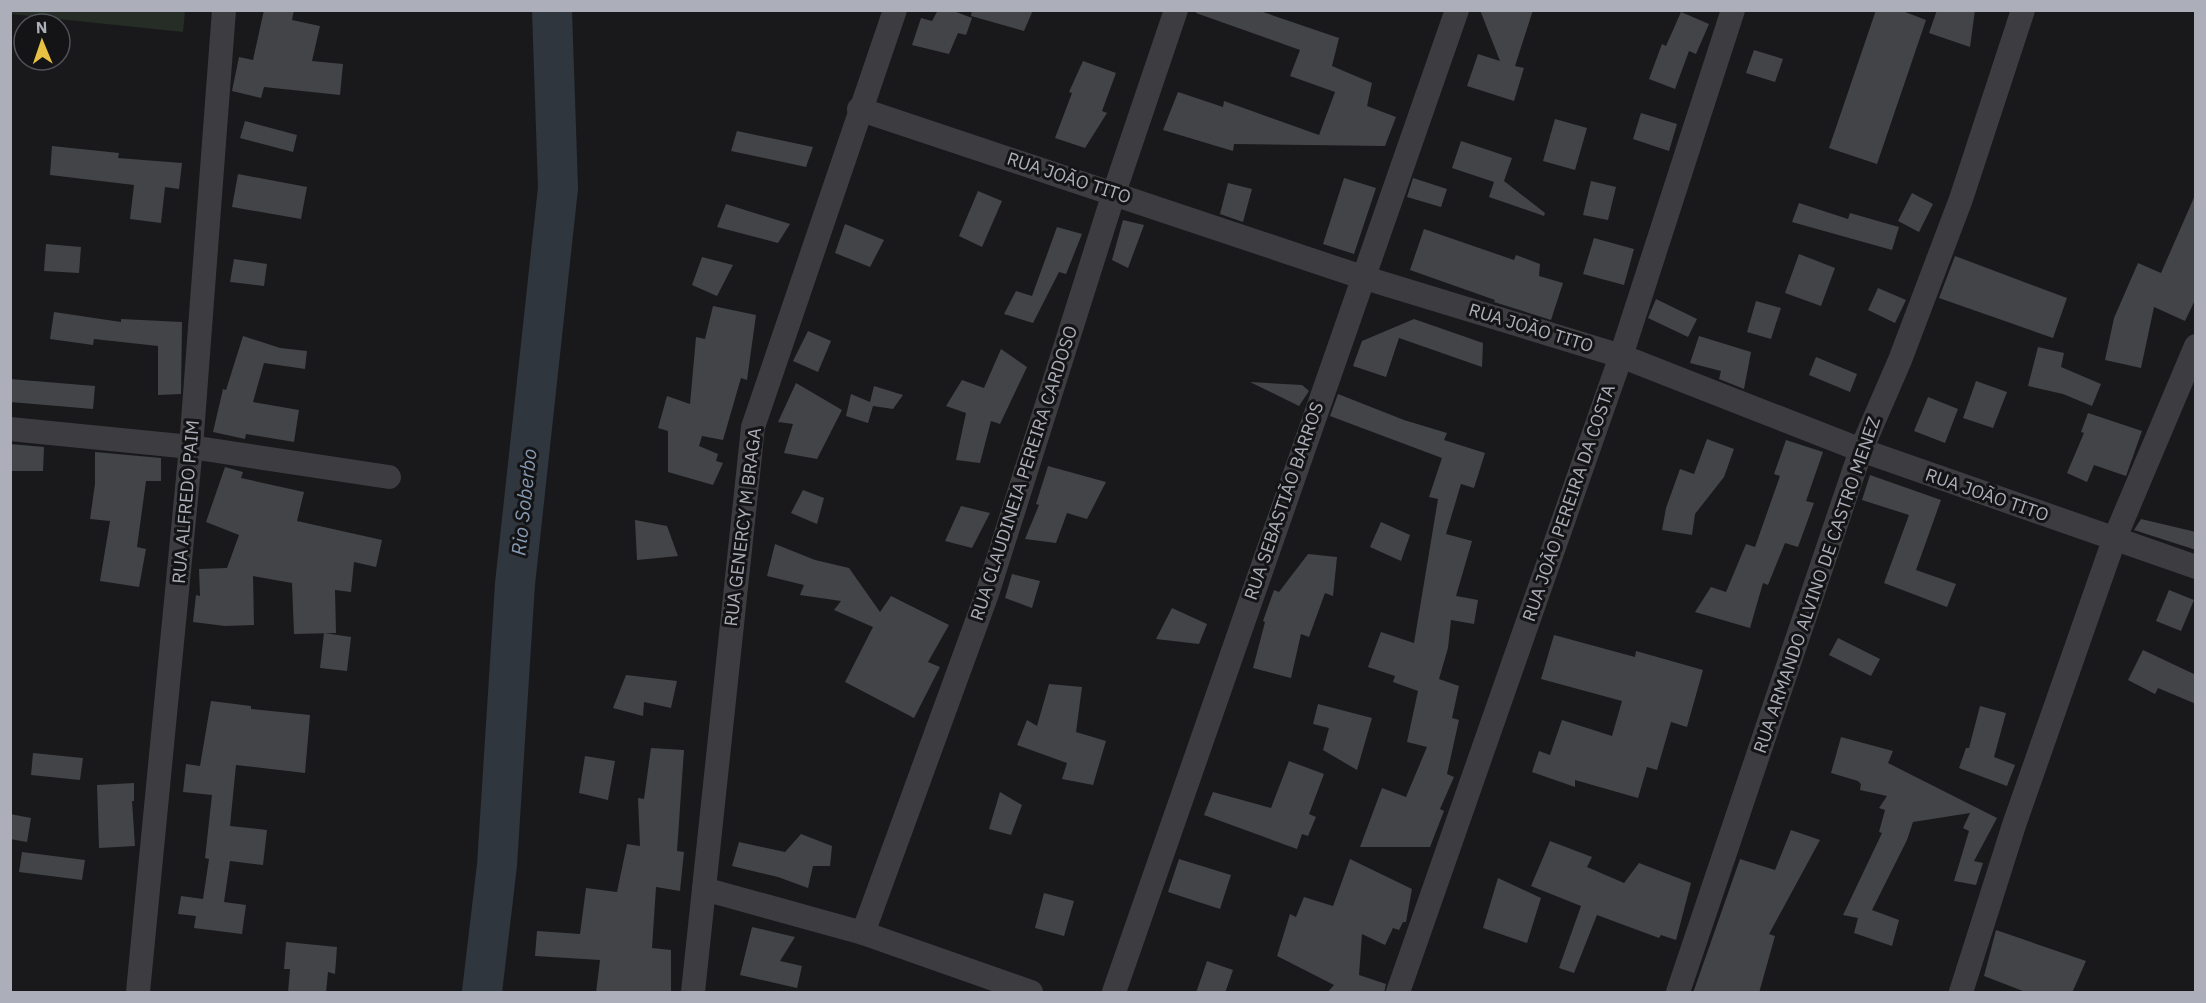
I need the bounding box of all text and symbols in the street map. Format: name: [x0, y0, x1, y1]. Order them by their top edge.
north arrow: [12, 12, 72, 72]
text: N: [35, 17, 48, 37]
street label: RUA JOÃO TITO: [1004, 147, 1134, 208]
street label: RUA JOÃO TITO: [1466, 298, 1596, 357]
street label: RUA CLAUDINEIA PEREIRA CARDOSO: [965, 322, 1082, 623]
street label: RUA JOÃO PEREIRA DA COSTA: [1517, 381, 1620, 624]
street label: RUA SEBASTIÃO BARROS: [1239, 399, 1328, 603]
street label: RUA ARMANDO ALVINO DE CASTRO MENEZ: [1748, 413, 1885, 756]
street label: RUA ALFREDO PAIM: [167, 419, 204, 585]
street label: RUA GENERCY M BRAGA: [719, 426, 766, 628]
water label: Rio Soberbo: [504, 447, 543, 557]
street label: RUA JOÃO TITO: [1922, 463, 2052, 526]

